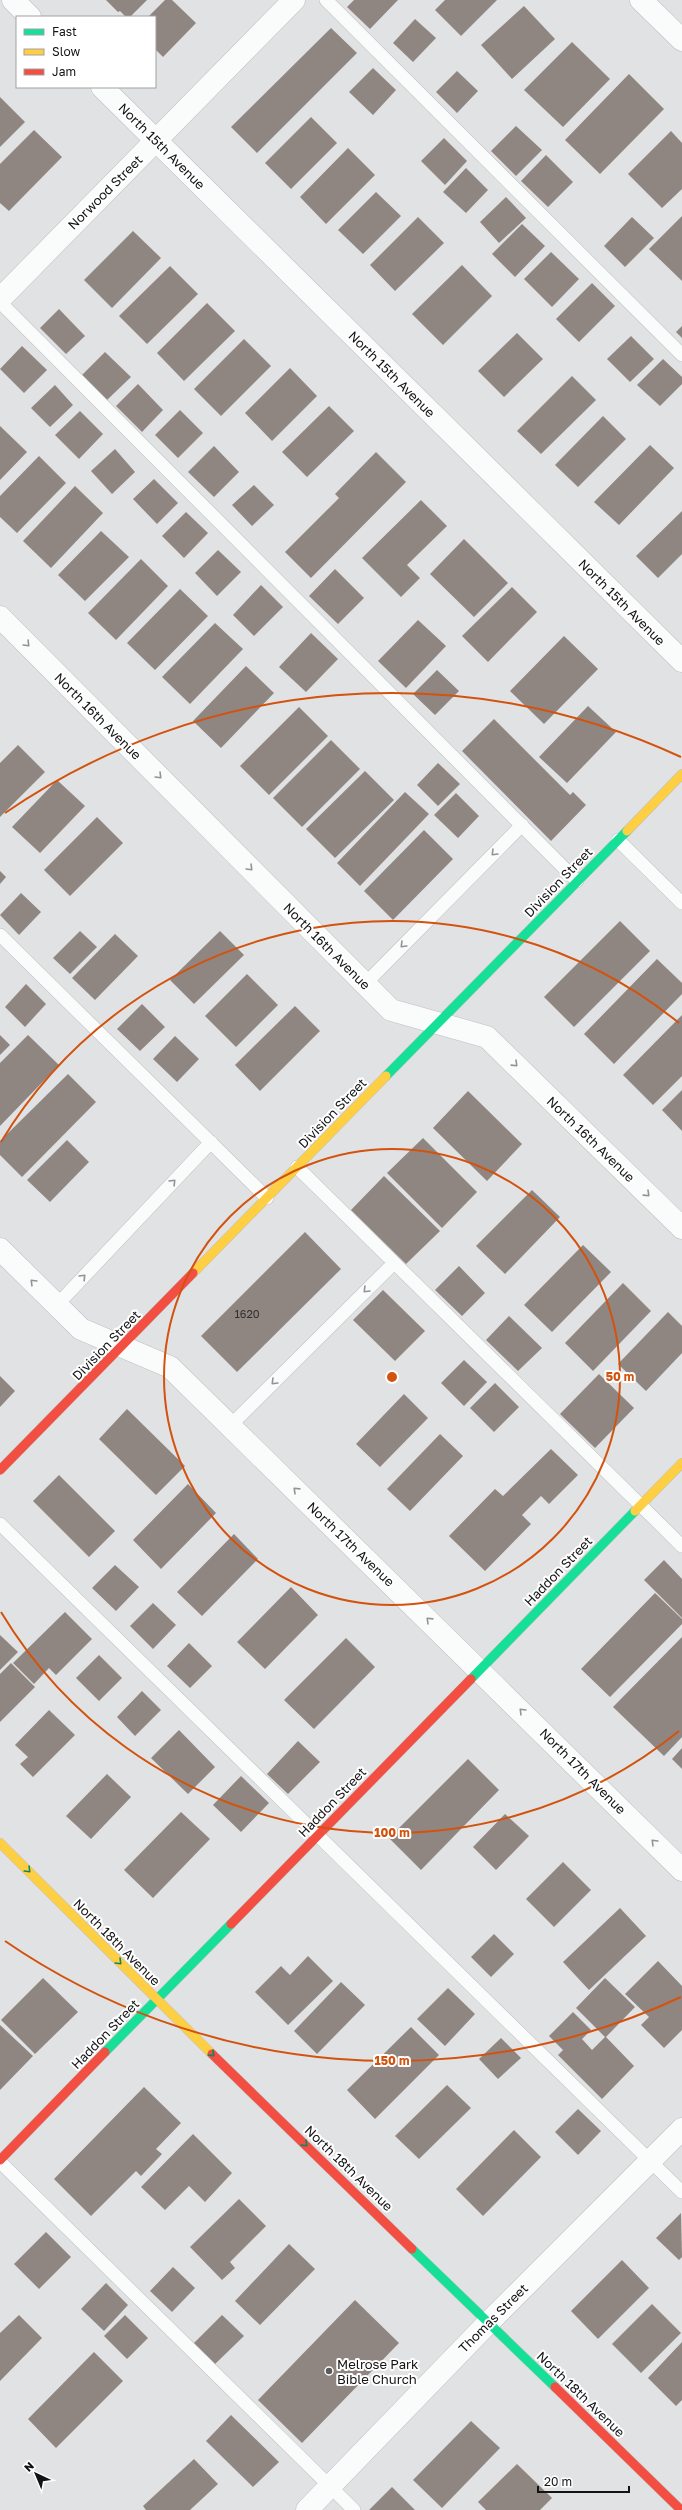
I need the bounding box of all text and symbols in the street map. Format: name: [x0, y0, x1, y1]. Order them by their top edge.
legend: [16, 16, 156, 88]
text: Fast: [52, 24, 77, 39]
text: Slow: [52, 44, 80, 59]
text: Jam: [52, 64, 76, 79]
street label: North 15th Avenue: [115, 99, 209, 193]
street label: Norwood Street: [64, 151, 146, 233]
street label: North 15th Avenue: [345, 327, 439, 421]
street label: North 15th Avenue: [575, 555, 669, 649]
one-way arrow: [23, 639, 30, 647]
street label: North 16th Avenue: [51, 669, 145, 763]
one-way arrow: [154, 771, 162, 779]
street label: Division Street: [521, 844, 595, 920]
one-way arrow: [491, 848, 499, 856]
one-way arrow: [245, 864, 253, 871]
street label: North 16th Avenue: [280, 899, 374, 993]
one-way arrow: [400, 940, 408, 948]
one-way arrow: [510, 1059, 518, 1067]
street label: Division Street: [295, 1075, 369, 1151]
street label: North 16th Avenue: [544, 1093, 638, 1185]
one-way arrow: [168, 1179, 176, 1187]
one-way arrow: [642, 1189, 650, 1197]
one-way arrow: [79, 1274, 86, 1282]
one-way arrow: [30, 1279, 38, 1287]
one-way arrow: [363, 1285, 371, 1293]
street label: Division Street: [69, 1307, 143, 1383]
house number: 1620: [234, 1307, 260, 1320]
text: 50 m: [606, 1369, 634, 1384]
centre of rings: [385, 1370, 399, 1384]
one-way arrow: [271, 1377, 279, 1385]
one-way arrow: [293, 1488, 301, 1495]
street label: North 17th Avenue: [304, 1498, 398, 1590]
street label: Haddon Street: [521, 1533, 595, 1609]
one-way arrow: [426, 1617, 434, 1625]
one-way arrow: [519, 1708, 527, 1716]
street label: North 17th Avenue: [537, 1725, 629, 1817]
street label: Haddon Street: [295, 1764, 369, 1840]
text: 100 m: [374, 1825, 410, 1840]
one-way arrow: [651, 1839, 659, 1847]
one-way arrow: [23, 1865, 30, 1873]
street label: North 18th Avenue: [70, 1895, 164, 1989]
one-way arrow: [114, 1957, 122, 1965]
street label: Haddon Street: [68, 1996, 142, 2072]
one-way arrow: [207, 2049, 215, 2056]
text: 150 m: [375, 2053, 409, 2068]
street label: North 18th Avenue: [302, 2122, 396, 2214]
one-way arrow: [300, 2139, 308, 2147]
street label: Thomas Street: [455, 2280, 531, 2356]
street label: North 18th Avenue: [534, 2348, 628, 2440]
place label: Melrose Park Bible Church: [337, 2356, 419, 2387]
marker: Melrose Park Bible Church: [324, 2366, 334, 2376]
north arrow: [16, 2454, 56, 2494]
text: N: [21, 2459, 36, 2474]
scale bar: [538, 2468, 629, 2494]
text: 20 m: [544, 2474, 572, 2489]

